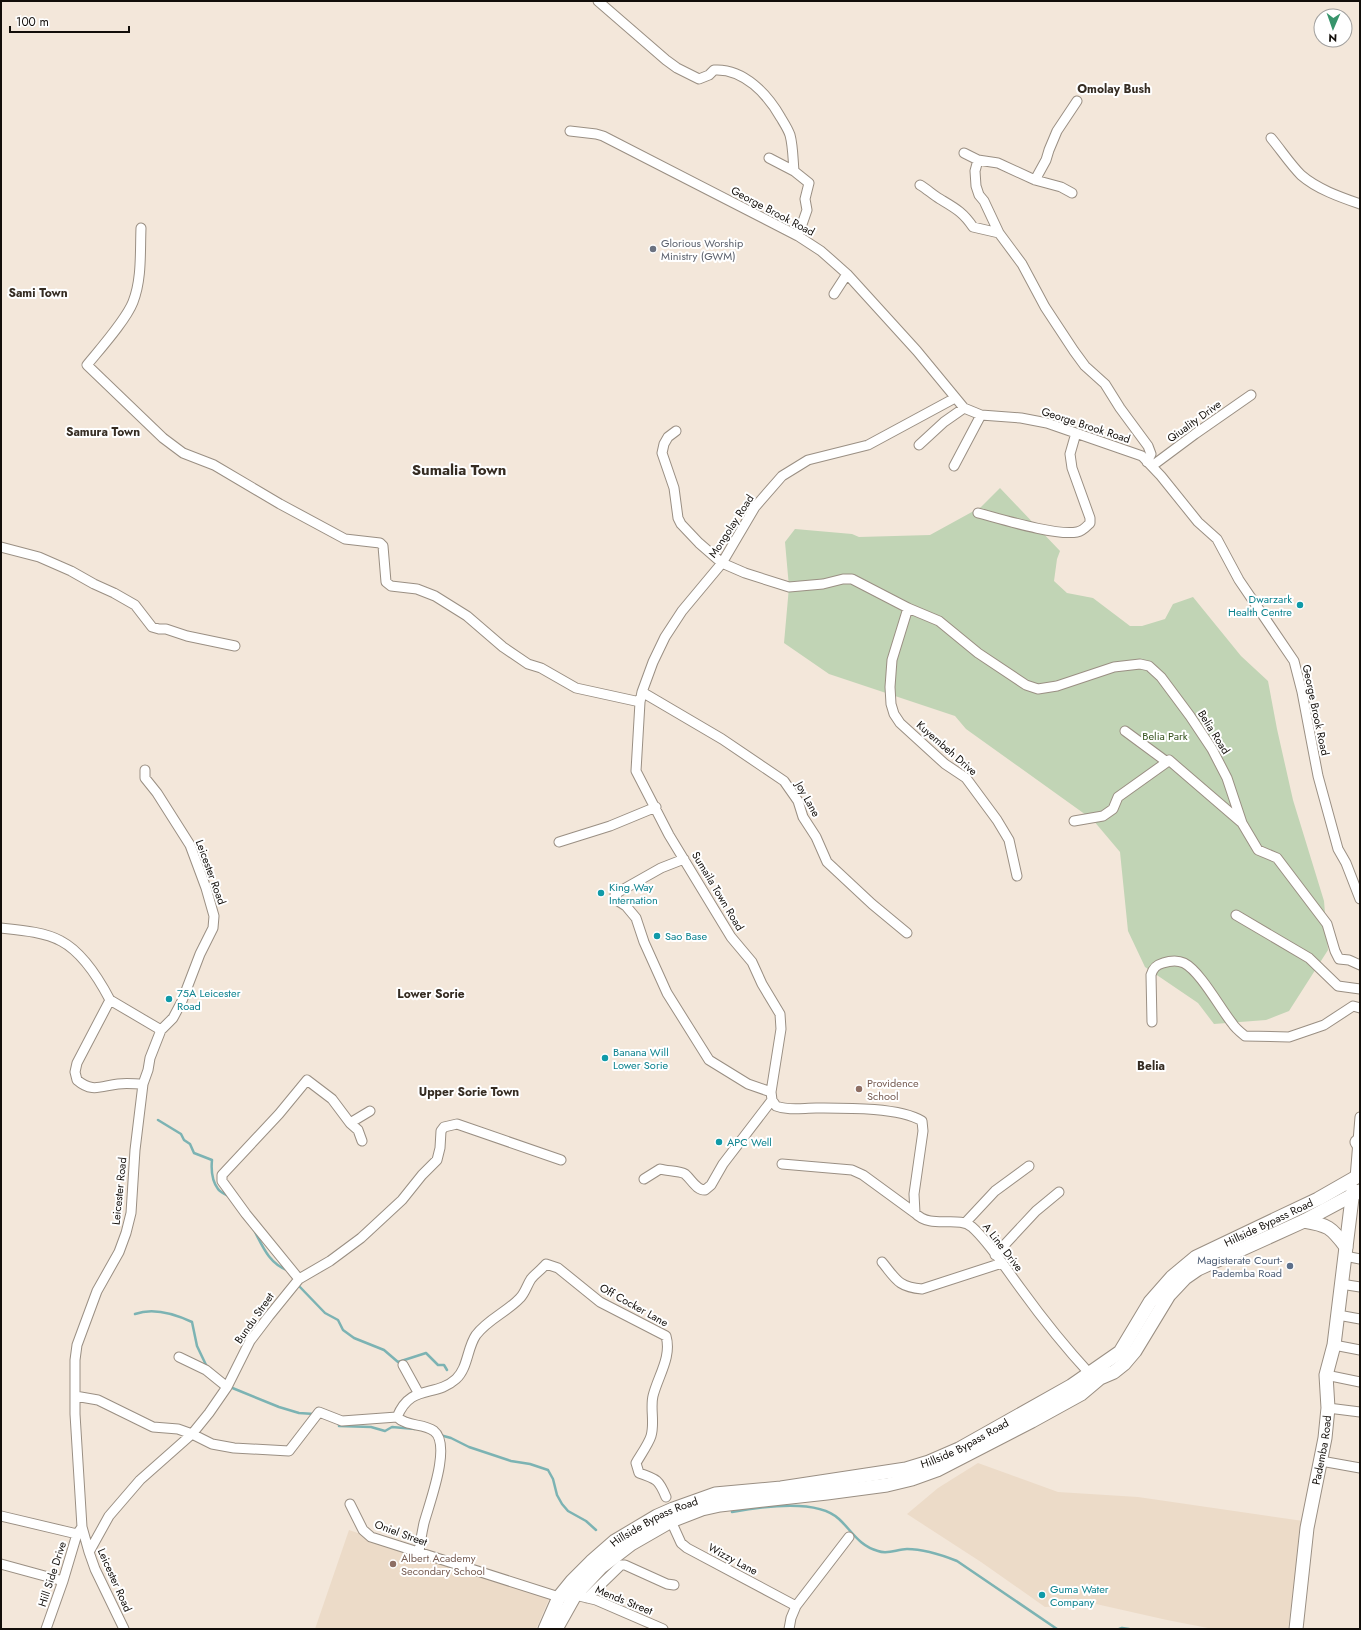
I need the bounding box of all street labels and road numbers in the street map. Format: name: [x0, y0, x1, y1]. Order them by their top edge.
street label: George Brook Road: [728, 182, 818, 240]
street label: Qiuality Drive: [1164, 396, 1225, 446]
street label: George Brook Road: [1039, 403, 1133, 447]
street label: Mongolay Road: [705, 491, 757, 561]
street label: George Brook Road: [1299, 663, 1333, 757]
street label: Belia Road: [1194, 707, 1234, 757]
street label: Kuyembeh Drive: [913, 717, 981, 779]
street label: Joy Lane: [791, 777, 824, 820]
street label: Leicester Road: [192, 837, 230, 907]
street label: Sumaila Town Road: [688, 848, 748, 934]
street label: Leicester Road: [107, 1156, 131, 1226]
street label: Hillside Bypass Road: [1221, 1194, 1316, 1251]
street label: A Line Drive: [979, 1219, 1027, 1275]
street label: Off Cocker Lane: [597, 1280, 671, 1331]
street label: Bundu Street: [230, 1289, 278, 1347]
street label: Hillside Bypass Road: [919, 1415, 1012, 1472]
street label: Pademba Road: [1308, 1415, 1335, 1486]
street label: Hillside Bypass Road: [606, 1493, 700, 1550]
street label: Oniel Street: [372, 1516, 430, 1550]
street label: Hill Side Drive: [34, 1539, 70, 1609]
street label: Wizzy Lane: [705, 1539, 761, 1579]
street label: Leicester Road: [94, 1546, 136, 1614]
street label: Mends Street: [593, 1581, 655, 1619]

